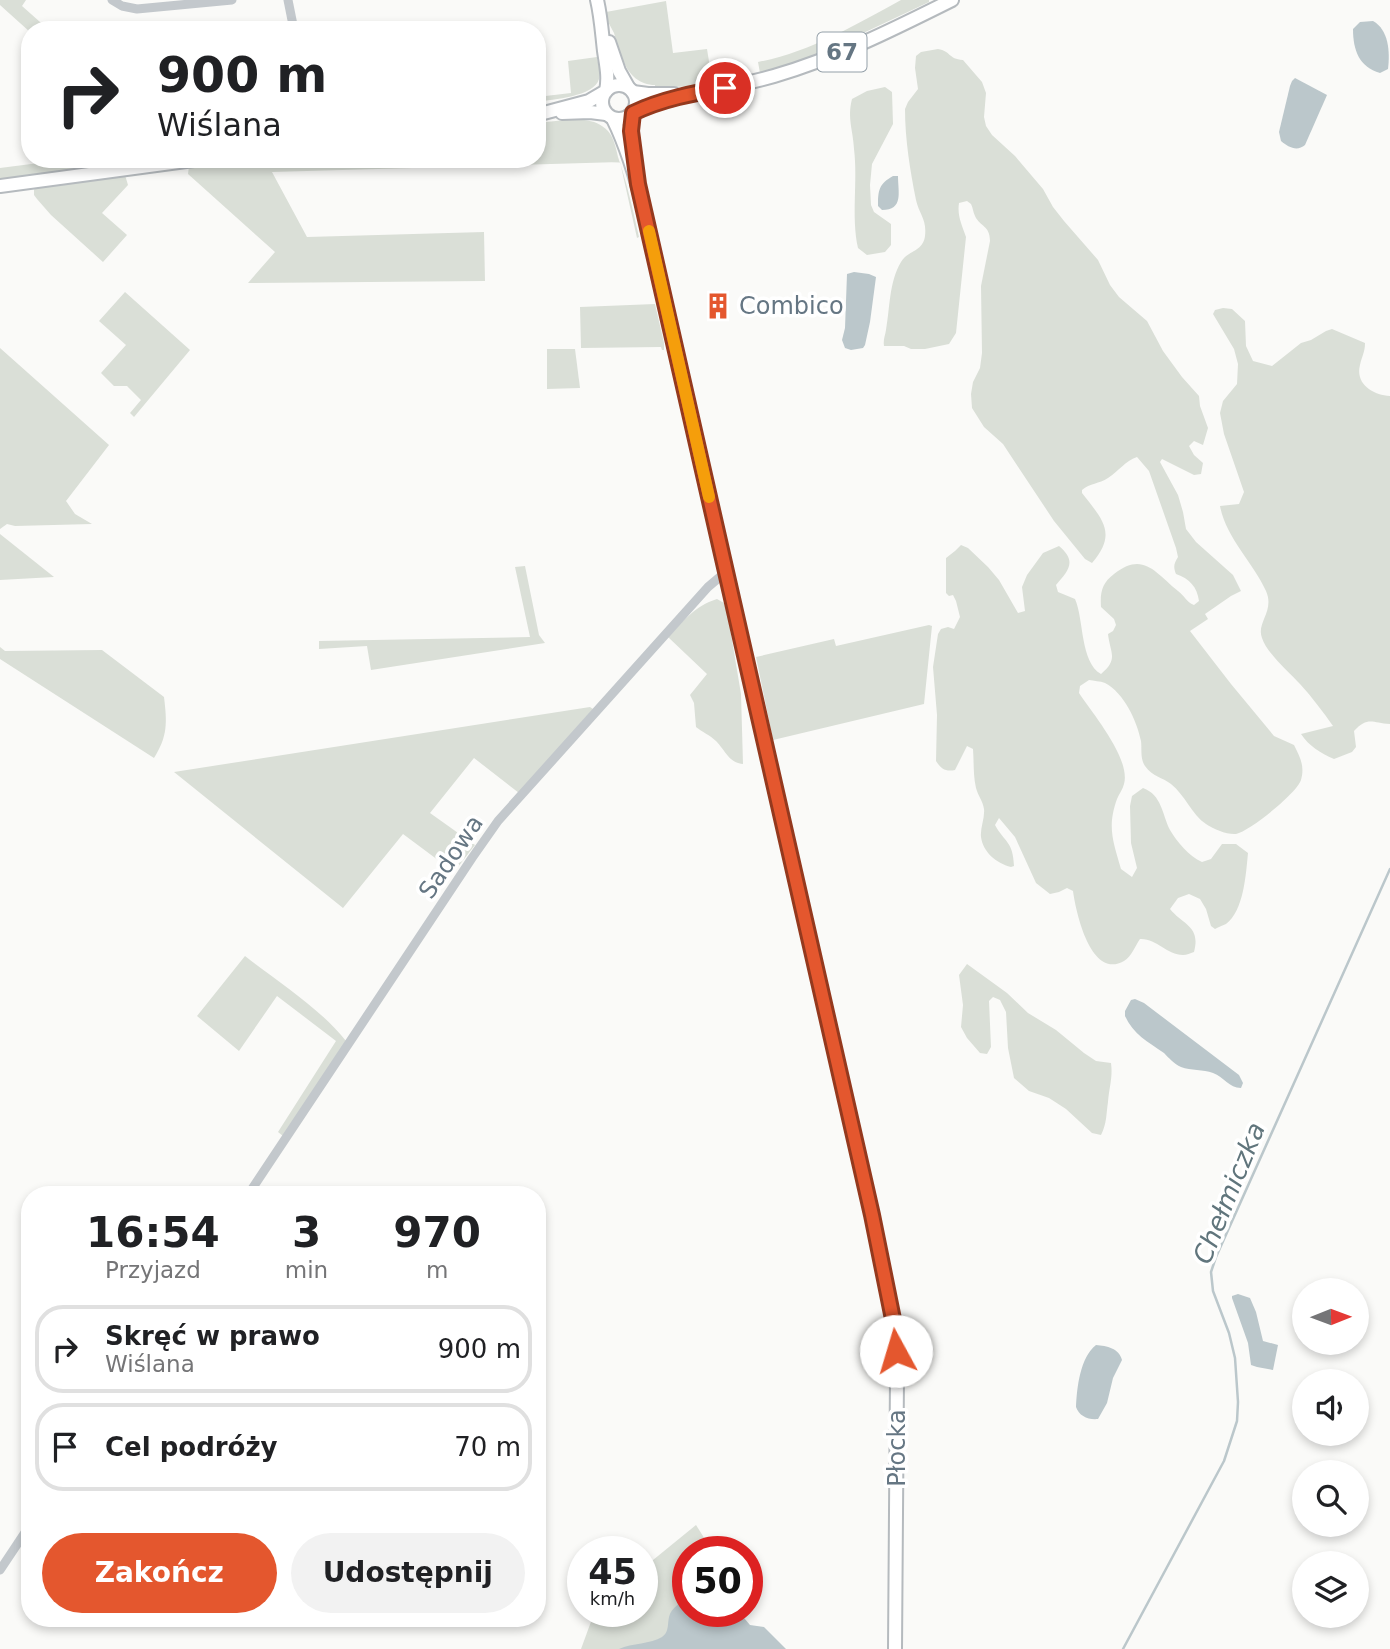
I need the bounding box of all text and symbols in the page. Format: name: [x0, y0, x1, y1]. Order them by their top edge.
road number: 67: [818, 32, 866, 72]
text: 900 m: [157, 47, 327, 104]
icon: right: [42, 49, 133, 140]
pin: [695, 58, 755, 118]
icon: arrive: [706, 69, 744, 107]
text: Wiślana: [157, 106, 282, 144]
building icon: Combico: [703, 291, 733, 321]
place label: Combico: [739, 292, 844, 320]
street label: Sadowa: [413, 810, 489, 904]
water label: Chełmiczka: [1187, 1118, 1271, 1268]
text: 16:54: [86, 1208, 220, 1257]
text: 3: [292, 1208, 321, 1257]
text: 970: [393, 1208, 481, 1257]
text: Przyjazd: [105, 1257, 201, 1283]
text: min: [285, 1257, 328, 1283]
text: m: [426, 1257, 448, 1283]
north arrow: [1292, 1278, 1368, 1354]
map controls: [1292, 1278, 1369, 1628]
position arrow: [859, 1314, 933, 1388]
text: Skręć w prawo: [105, 1321, 320, 1351]
icon: right: [46, 1330, 84, 1368]
text: 900 m: [438, 1334, 521, 1364]
text: Wiślana: [105, 1351, 195, 1377]
button: sound: [1292, 1369, 1369, 1446]
street label: Płocka: [883, 1409, 911, 1487]
icon: arrive: [46, 1428, 84, 1466]
text: Cel podróży: [105, 1432, 278, 1462]
text: 70 m: [454, 1432, 521, 1462]
button: search: [1292, 1460, 1369, 1537]
button: Zakończ: [42, 1533, 277, 1613]
button: Udostępnij: [291, 1533, 525, 1613]
speed limit sign: 50: [672, 1536, 763, 1627]
button: layers: [1292, 1551, 1369, 1628]
text: 45: [588, 1552, 637, 1592]
text: km/h: [590, 1588, 635, 1609]

